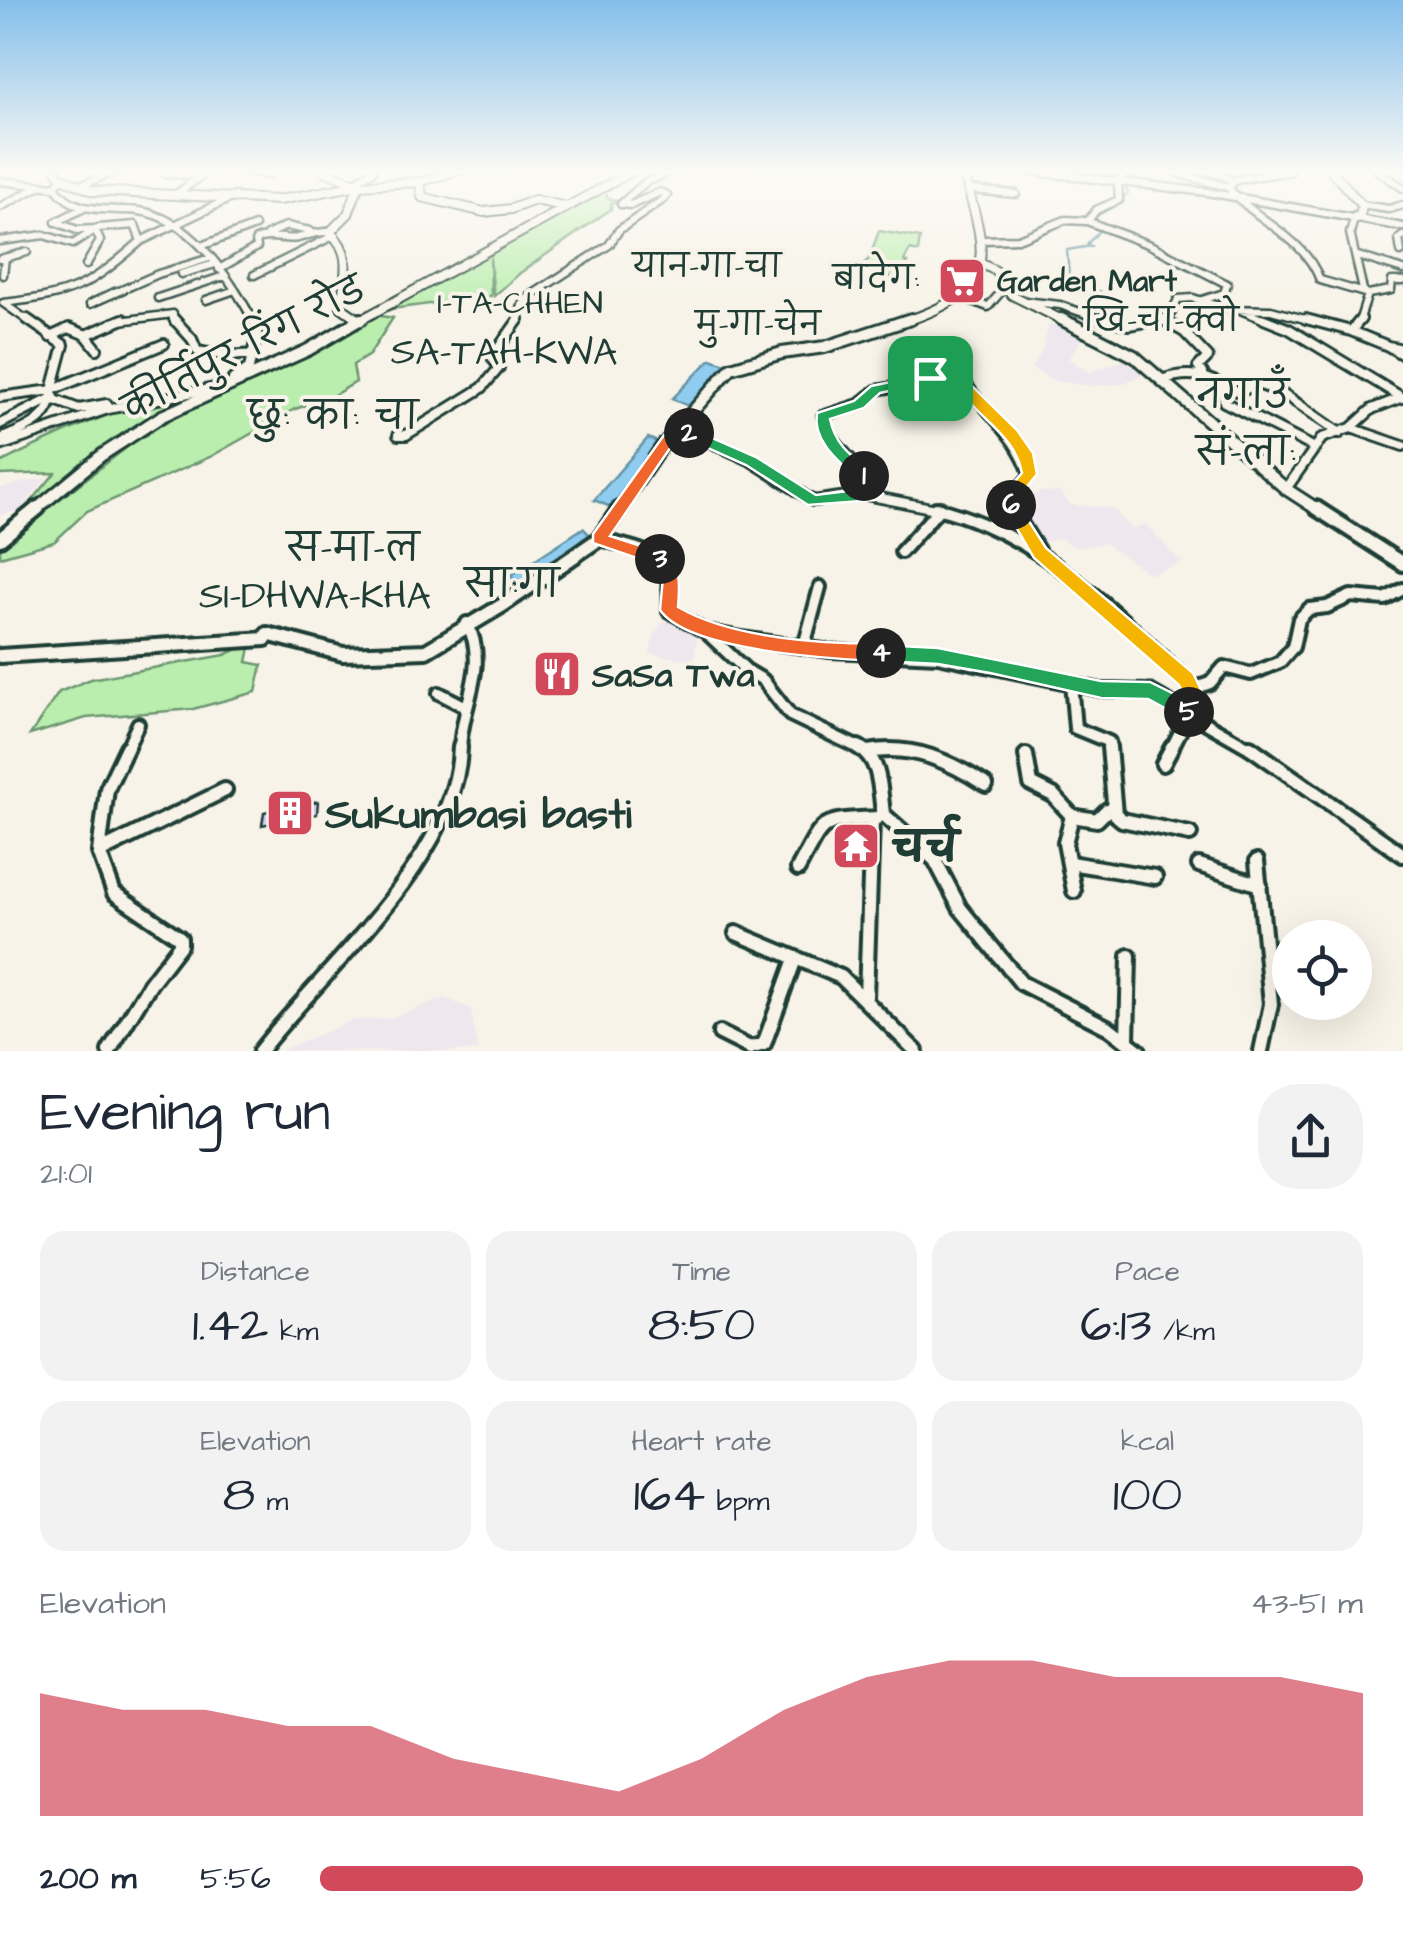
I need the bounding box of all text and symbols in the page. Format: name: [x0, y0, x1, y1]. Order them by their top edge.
district label: यान-गा-चा: [631, 245, 783, 290]
district label: बादेग:: [831, 251, 919, 302]
supermarket icon: Garden Mart: [936, 255, 988, 307]
street label: कीर्तिपुर रिंग रोड: [111, 259, 377, 436]
place label: Garden Mart: [997, 261, 1178, 303]
district label: I-TA-CHHEN: [437, 281, 603, 326]
district label: खि-चा-क्वो: [1081, 295, 1241, 344]
district label: मु-गा-चेन: [693, 299, 823, 348]
district label: SA-TAH-KWA: [391, 327, 617, 379]
pin: [888, 336, 973, 421]
icon: arrive: [903, 351, 958, 406]
district label: नगाउँ: [1195, 364, 1291, 422]
district label: छु: का: चा: [246, 391, 420, 443]
pin: 2: [664, 408, 714, 458]
text: 2: [681, 413, 697, 452]
district label: सं-ला:: [1194, 424, 1296, 479]
pin: 1: [839, 451, 889, 501]
text: 1: [862, 456, 866, 495]
pin: 6: [986, 480, 1036, 530]
text: 6: [1002, 485, 1020, 524]
district label: स-मा-ल: [284, 523, 422, 575]
pin: 3: [635, 534, 685, 584]
text: 3: [653, 539, 667, 578]
district label: सा:गा: [462, 559, 561, 611]
district label: SI-DHWA-KHA: [199, 571, 431, 623]
pin: 4: [856, 628, 906, 678]
text: 4: [871, 633, 891, 672]
restaurant icon: SaSa Twa: [531, 648, 583, 700]
place label: SaSa Twa: [591, 651, 755, 700]
pin: 5: [1164, 687, 1214, 737]
text: 5: [1179, 692, 1199, 731]
building icon: Sukumbasi basti: [264, 787, 316, 839]
place label: Sukumbasi basti: [324, 787, 632, 845]
place label: चर्च: [891, 813, 962, 878]
temple icon: चर्च: [830, 820, 882, 872]
map controls: [1272, 920, 1372, 1020]
button: locate: [1272, 920, 1372, 1020]
text: Evening run: [40, 1075, 330, 1151]
button: share: [1258, 1084, 1363, 1189]
text: 21:01: [40, 1151, 92, 1196]
text: Distance: [201, 1252, 310, 1291]
text: Time: [672, 1252, 731, 1291]
text: Pace: [1115, 1252, 1180, 1291]
text: 1.42: [192, 1291, 268, 1360]
text: 8:50: [648, 1291, 755, 1360]
text: 6:13: [1080, 1291, 1152, 1360]
text: km: [268, 1312, 319, 1351]
text: /km: [1152, 1312, 1215, 1351]
text: Elevation: [200, 1422, 311, 1461]
text: Heart rate: [631, 1422, 772, 1461]
text: kcal: [1121, 1422, 1174, 1461]
text: 8: [223, 1461, 255, 1530]
text: 164: [633, 1461, 705, 1530]
text: 100: [1113, 1461, 1182, 1530]
text: m: [255, 1482, 288, 1521]
text: bpm: [705, 1482, 770, 1521]
text: Elevation: [40, 1581, 166, 1626]
text: 43–51 m: [1251, 1581, 1363, 1626]
text: 200 m: [40, 1856, 136, 1901]
text: 5:56: [200, 1856, 271, 1901]

